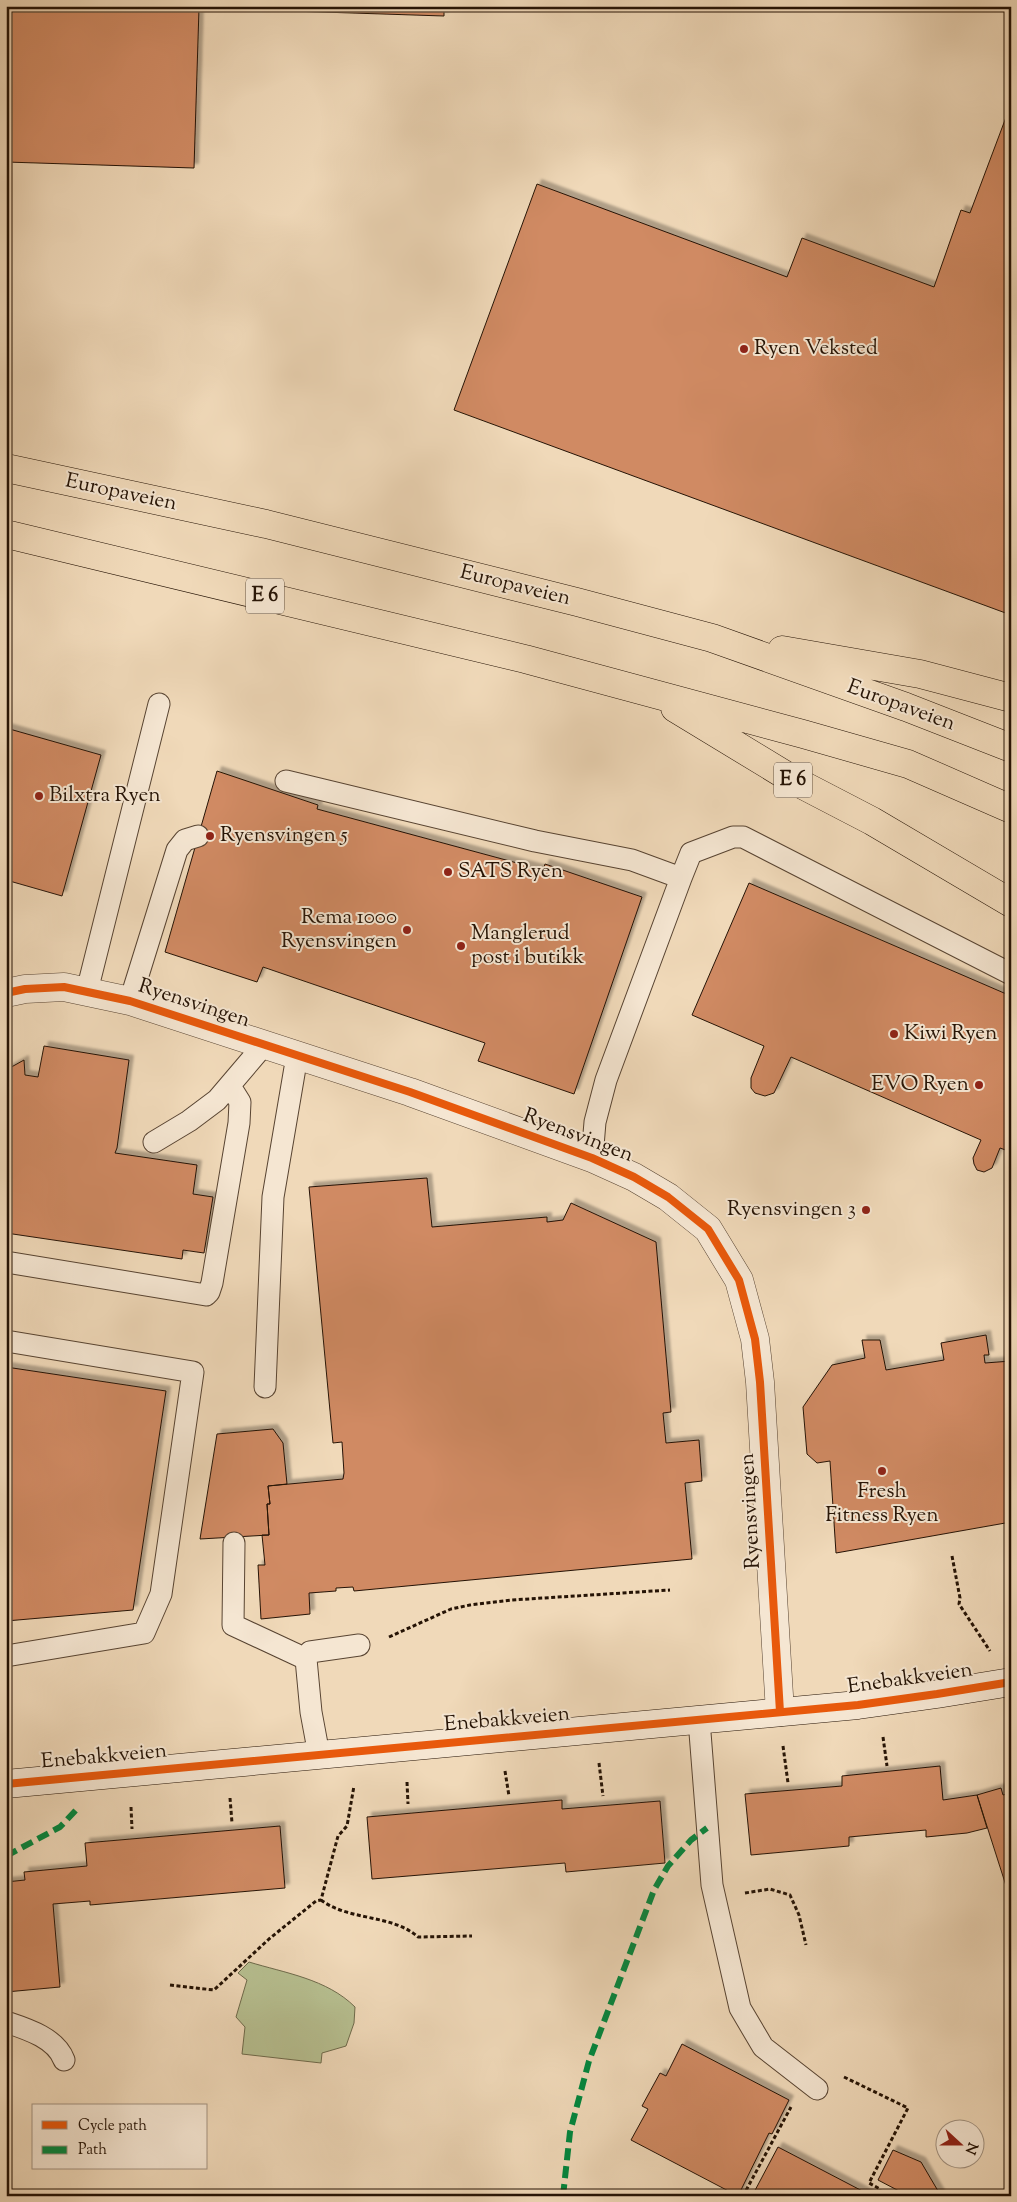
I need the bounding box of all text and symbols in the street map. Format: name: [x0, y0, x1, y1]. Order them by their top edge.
place label: Ryen Veksted: [754, 334, 878, 364]
marker: Ryen Veksted: [738, 343, 750, 355]
street label: Europaveien: [63, 467, 179, 519]
street label: Europaveien: [456, 558, 574, 614]
road number: E 6: [246, 578, 284, 614]
street label: Europaveien: [843, 673, 959, 739]
road number: E 6: [774, 762, 812, 798]
place label: Bilxtra Ryen: [49, 781, 161, 811]
marker: Bilxtra Ryen: [33, 790, 45, 802]
place label: Ryensvingen 5: [220, 821, 348, 851]
marker: Ryensvingen 5: [204, 830, 216, 842]
place label: SATS Ryen: [458, 857, 563, 887]
marker: SATS Ryen: [442, 866, 454, 878]
place label: Rema 1000 Ryensvingen: [281, 903, 397, 957]
place label: Manglerud post i butikk: [471, 919, 585, 973]
marker: Rema 1000 Ryensvingen: [401, 924, 413, 936]
marker: Manglerud post i butikk: [455, 940, 467, 952]
street label: Ryensvingen: [134, 972, 254, 1036]
place label: Kiwi Ryen: [904, 1019, 997, 1049]
marker: Kiwi Ryen: [888, 1028, 900, 1040]
place label: EVO Ryen: [871, 1070, 969, 1100]
marker: EVO Ryen: [973, 1079, 985, 1091]
street label: Ryensvingen: [518, 1101, 638, 1171]
place label: Ryensvingen 3: [727, 1195, 856, 1225]
marker: Ryensvingen 3: [860, 1204, 872, 1216]
street label: Ryensvingen: [733, 1452, 769, 1570]
marker: Fresh Fitness Ryen: [876, 1465, 888, 1477]
place label: Fresh Fitness Ryen: [825, 1477, 939, 1531]
street label: Enebakkveien: [845, 1655, 975, 1703]
street label: Enebakkveien: [443, 1700, 571, 1740]
street label: Enebakkveien: [40, 1737, 168, 1777]
legend: [32, 2104, 208, 2170]
text: Cycle path: [78, 2116, 147, 2137]
north arrow: [934, 2120, 984, 2170]
text: N: [959, 2139, 982, 2157]
text: Path: [78, 2140, 107, 2161]

